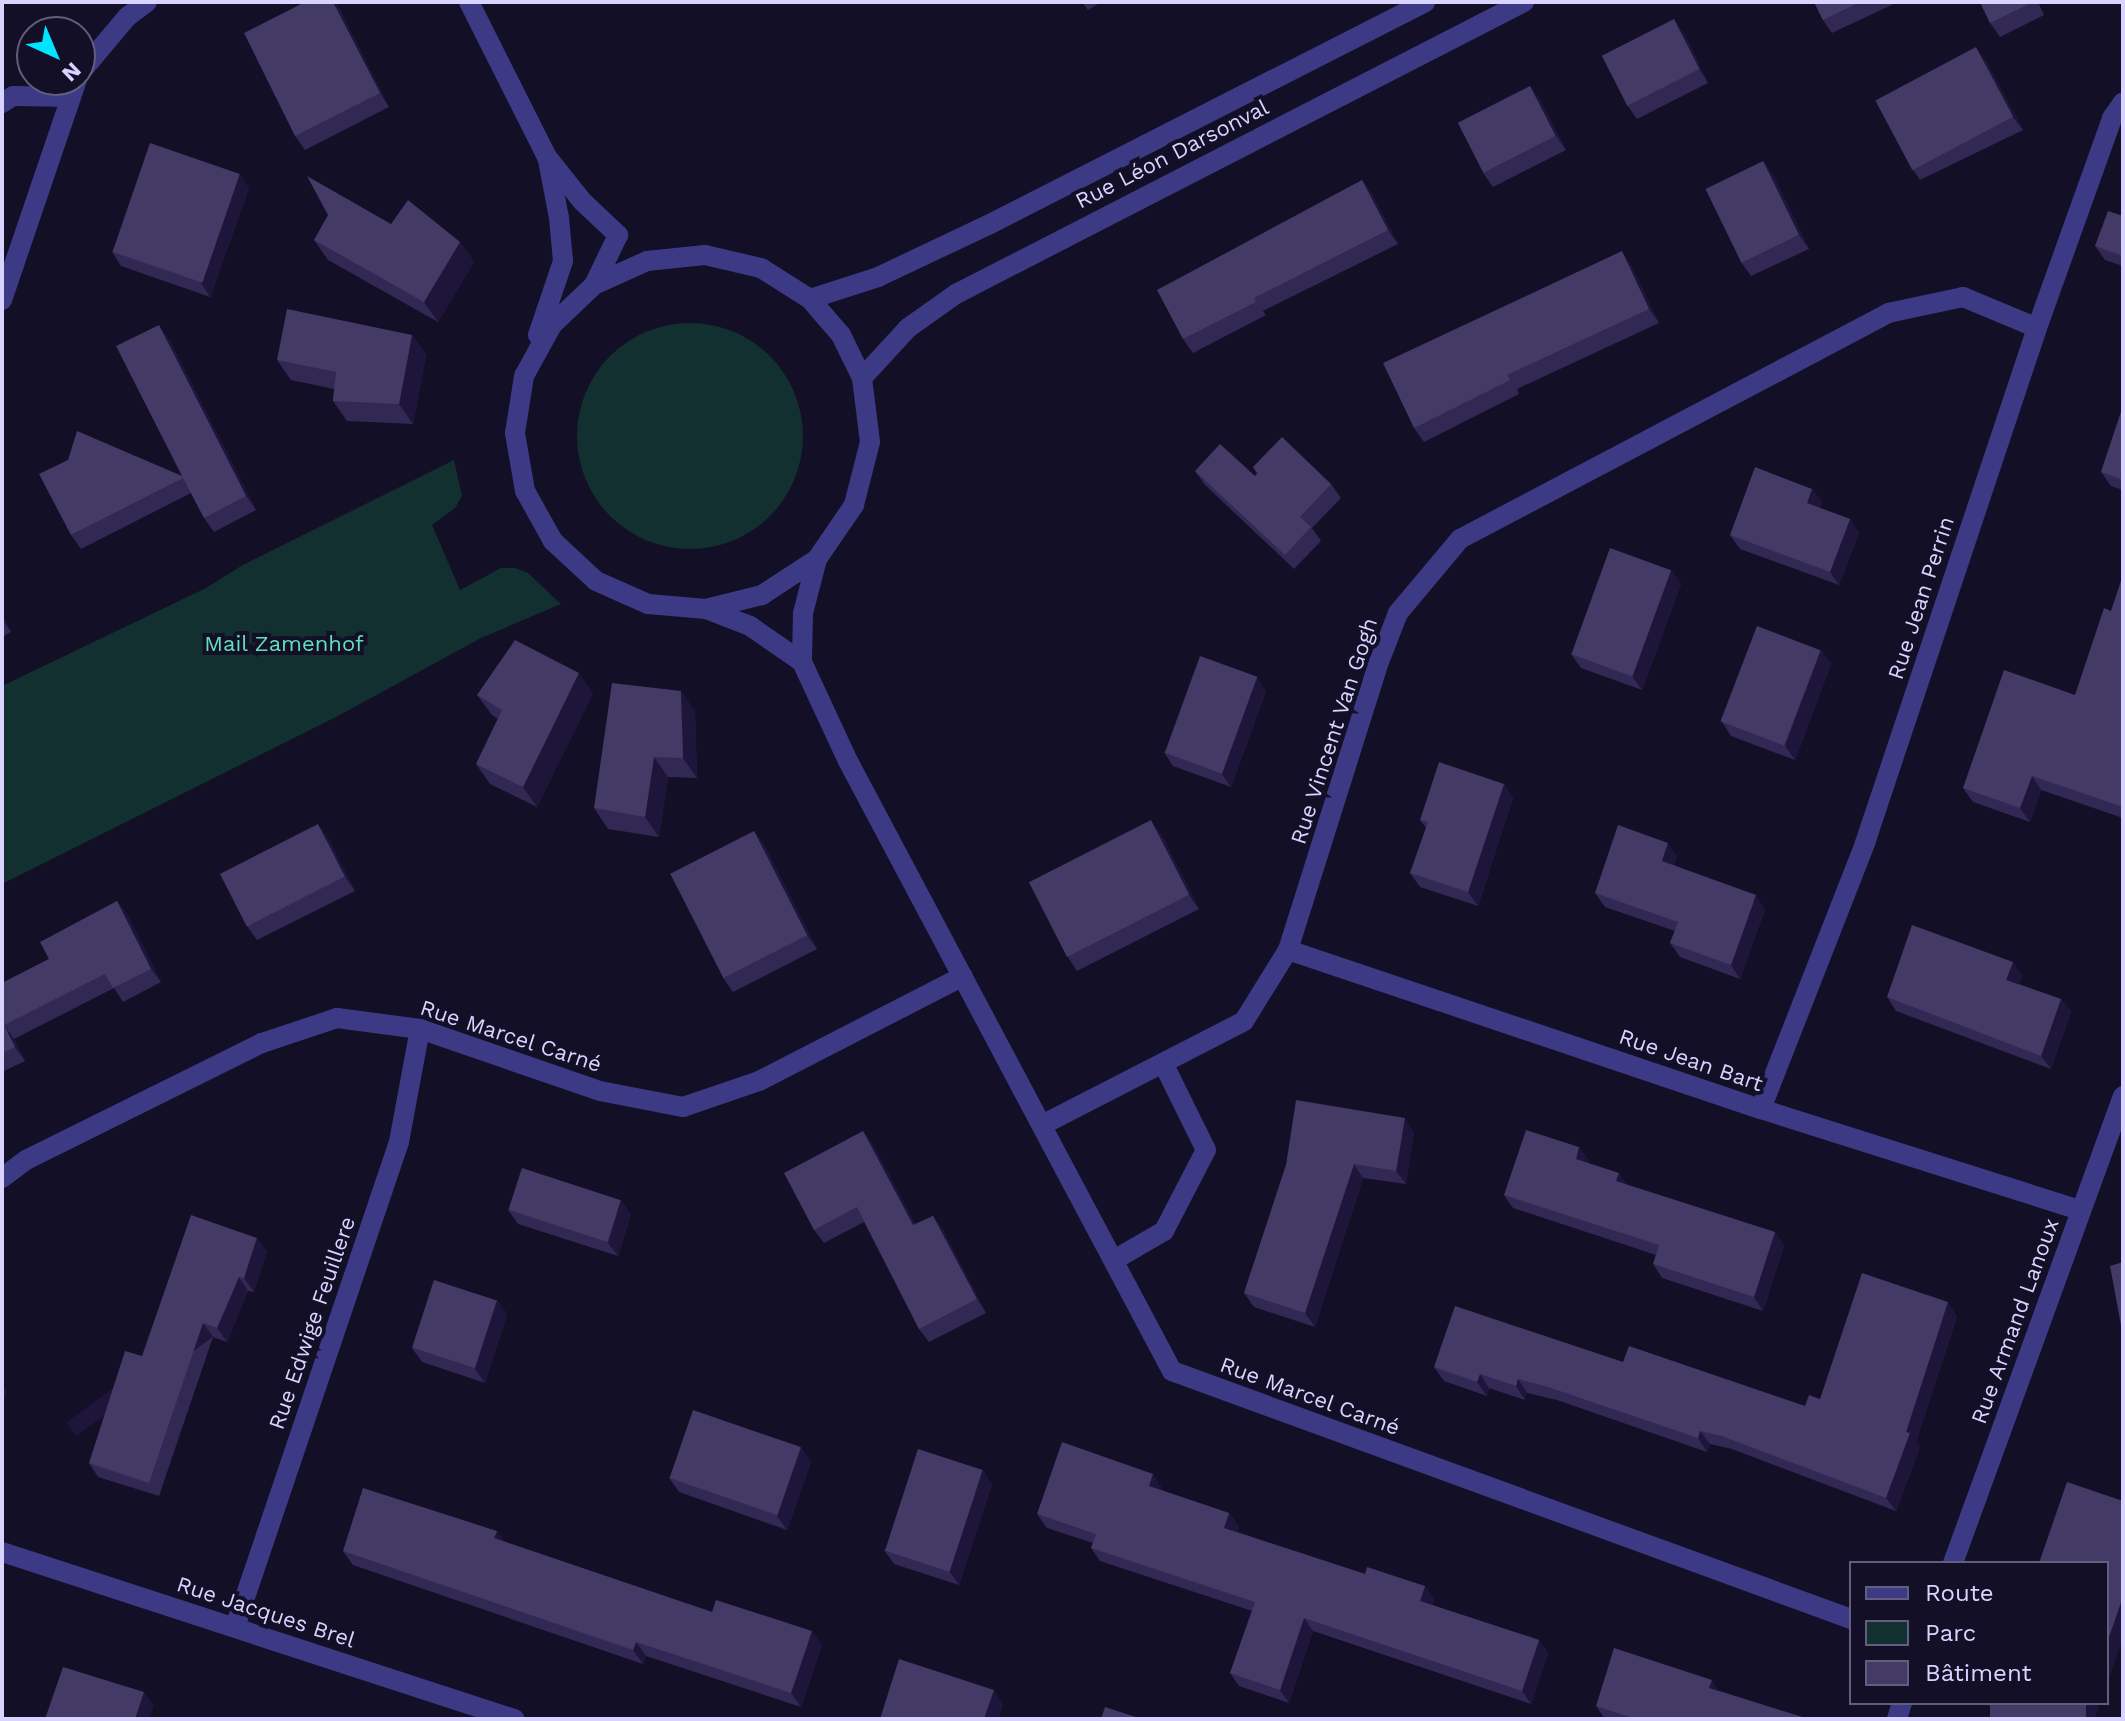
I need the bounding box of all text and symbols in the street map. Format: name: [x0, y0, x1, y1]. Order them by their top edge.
north arrow: [16, 16, 96, 96]
text: N: [57, 58, 86, 87]
street label: Rue Léon Darsonval: [1071, 94, 1273, 214]
street label: Rue Jean Perrin: [1882, 513, 1960, 683]
street label: Rue Vincent Van Gogh: [1285, 614, 1383, 848]
park label: Mail Zamenhof: [204, 631, 364, 657]
street label: Rue Marcel Carné: [417, 994, 605, 1078]
street label: Rue Jean Bart: [1615, 1023, 1767, 1097]
street label: Rue Edwige Feuillere: [263, 1213, 361, 1433]
street label: Rue Armand Lanoux: [1965, 1214, 2065, 1428]
street label: Rue Marcel Carné: [1216, 1351, 1404, 1441]
legend: [1849, 1561, 2109, 1705]
street label: Rue Jacques Brel: [173, 1571, 359, 1653]
text: Route: [1925, 1579, 1994, 1607]
text: Parc: [1925, 1619, 1976, 1647]
text: Bâtiment: [1925, 1659, 2032, 1687]

